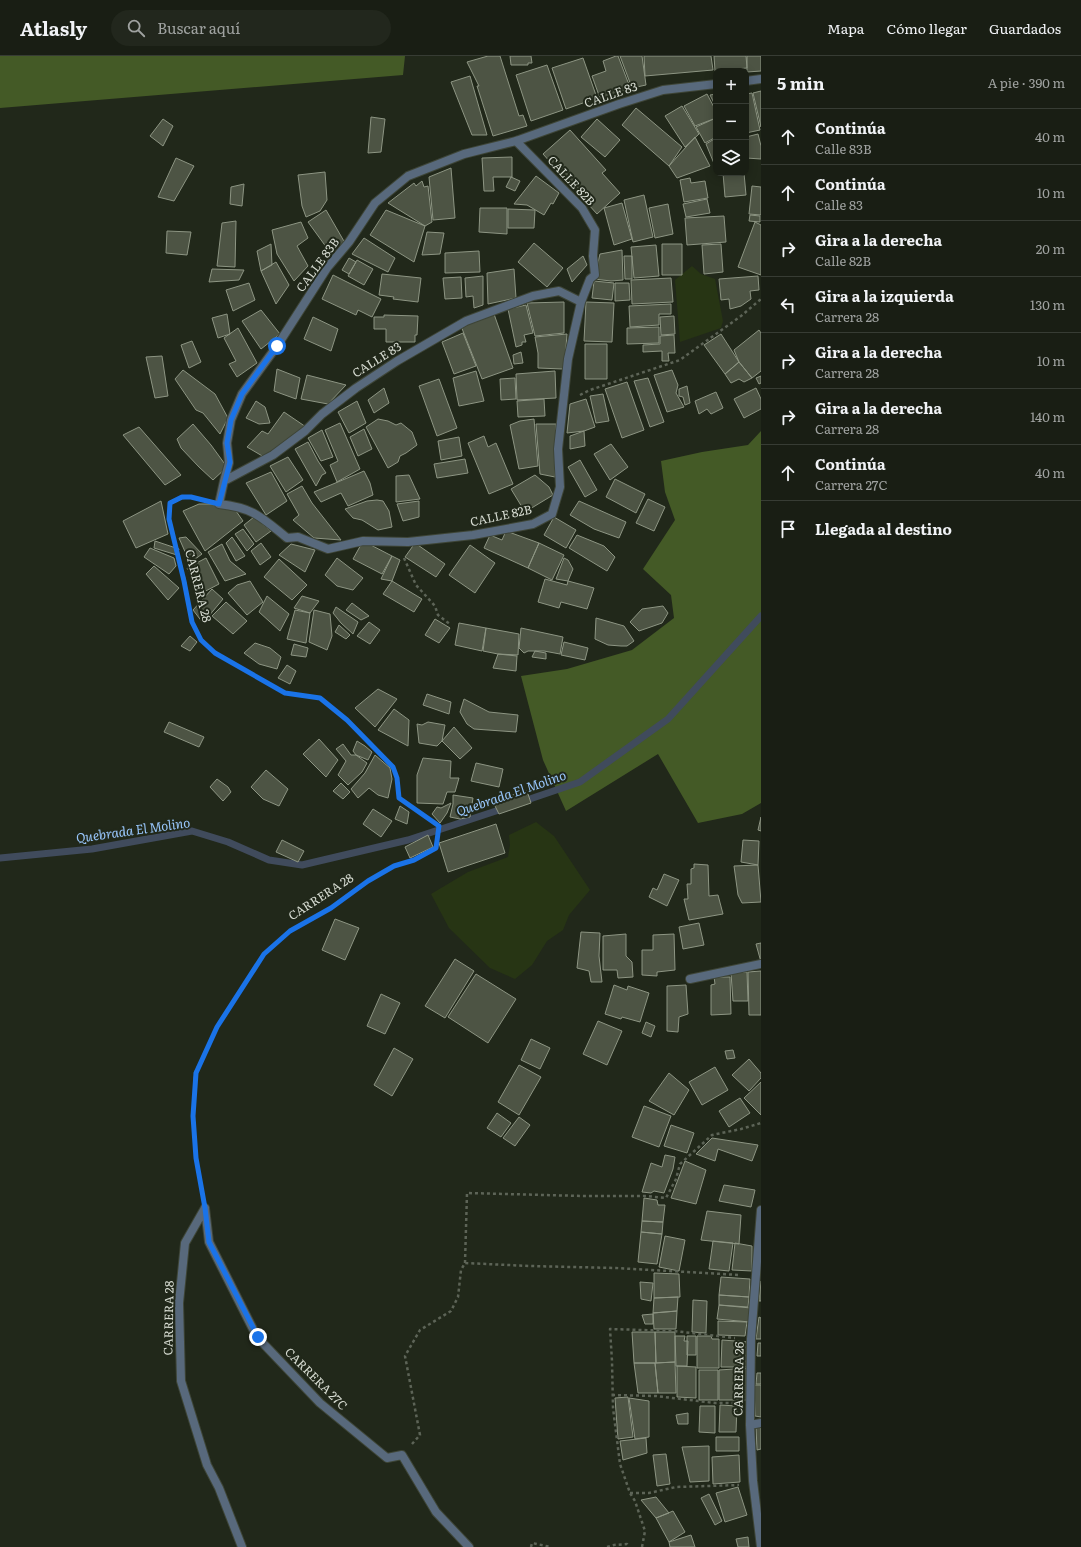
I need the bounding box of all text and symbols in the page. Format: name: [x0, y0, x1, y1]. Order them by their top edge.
search box: [111, 10, 391, 46]
text: Atlasly: [20, 14, 87, 42]
text: Buscar aquí: [157, 16, 240, 39]
icon: search: [125, 17, 147, 39]
text: Mapa: [827, 18, 864, 38]
text: Cómo llegar: [886, 18, 967, 38]
text: Guardados: [989, 18, 1061, 38]
map controls: [713, 68, 749, 176]
button: +: [713, 68, 749, 104]
text: 5 min: [777, 70, 825, 95]
text: A pie · 390 m: [988, 73, 1065, 92]
street label: CALLE 83: [582, 77, 640, 112]
button: −: [713, 104, 749, 140]
text: Continúa: [815, 116, 886, 139]
icon: ahead: [777, 126, 799, 148]
text: 40 m: [1035, 127, 1065, 146]
text: Calle 83B: [815, 139, 872, 158]
button: layers: [713, 140, 749, 176]
street label: CALLE 82B: [544, 151, 600, 209]
text: Continúa: [815, 172, 886, 195]
icon: ahead: [777, 182, 799, 204]
text: 10 m: [1037, 183, 1065, 202]
text: Calle 83: [815, 195, 863, 214]
text: Gira a la derecha: [815, 228, 942, 251]
street label: CALLE 83B: [291, 233, 343, 295]
icon: right: [777, 238, 799, 260]
text: 20 m: [1036, 239, 1065, 258]
text: Calle 82B: [815, 251, 871, 270]
text: Gira a la izquierda: [815, 284, 954, 307]
icon: left: [777, 294, 799, 316]
text: 130 m: [1030, 295, 1065, 314]
text: Carrera 28: [815, 307, 879, 326]
route start: [268, 337, 286, 355]
street label: CALLE 83: [348, 337, 405, 381]
text: Gira a la derecha: [815, 340, 942, 363]
icon: right: [777, 350, 799, 372]
text: 10 m: [1037, 351, 1065, 370]
text: Carrera 28: [815, 363, 879, 382]
text: Gira a la derecha: [815, 396, 942, 419]
icon: right: [777, 406, 799, 428]
text: 140 m: [1030, 407, 1065, 426]
text: Carrera 28: [815, 419, 879, 438]
text: Continúa: [815, 452, 886, 475]
icon: ahead: [777, 462, 799, 484]
text: 40 m: [1035, 463, 1065, 482]
text: Carrera 27C: [815, 475, 888, 494]
street label: CALLE 82B: [468, 500, 533, 530]
text: Llegada al destino: [815, 517, 952, 540]
icon: arrive: [777, 518, 799, 540]
street label: CARRERA 28: [181, 547, 217, 625]
water label: Quebrada El Molino: [453, 765, 568, 820]
water label: Quebrada El Molino: [75, 812, 191, 847]
street label: CARRERA 28: [284, 868, 357, 924]
street label: CARRERA 28: [158, 1280, 178, 1355]
route end: [249, 1328, 267, 1346]
street label: CARRERA 26: [728, 1341, 748, 1416]
street label: CARRERA 27C: [281, 1343, 352, 1414]

